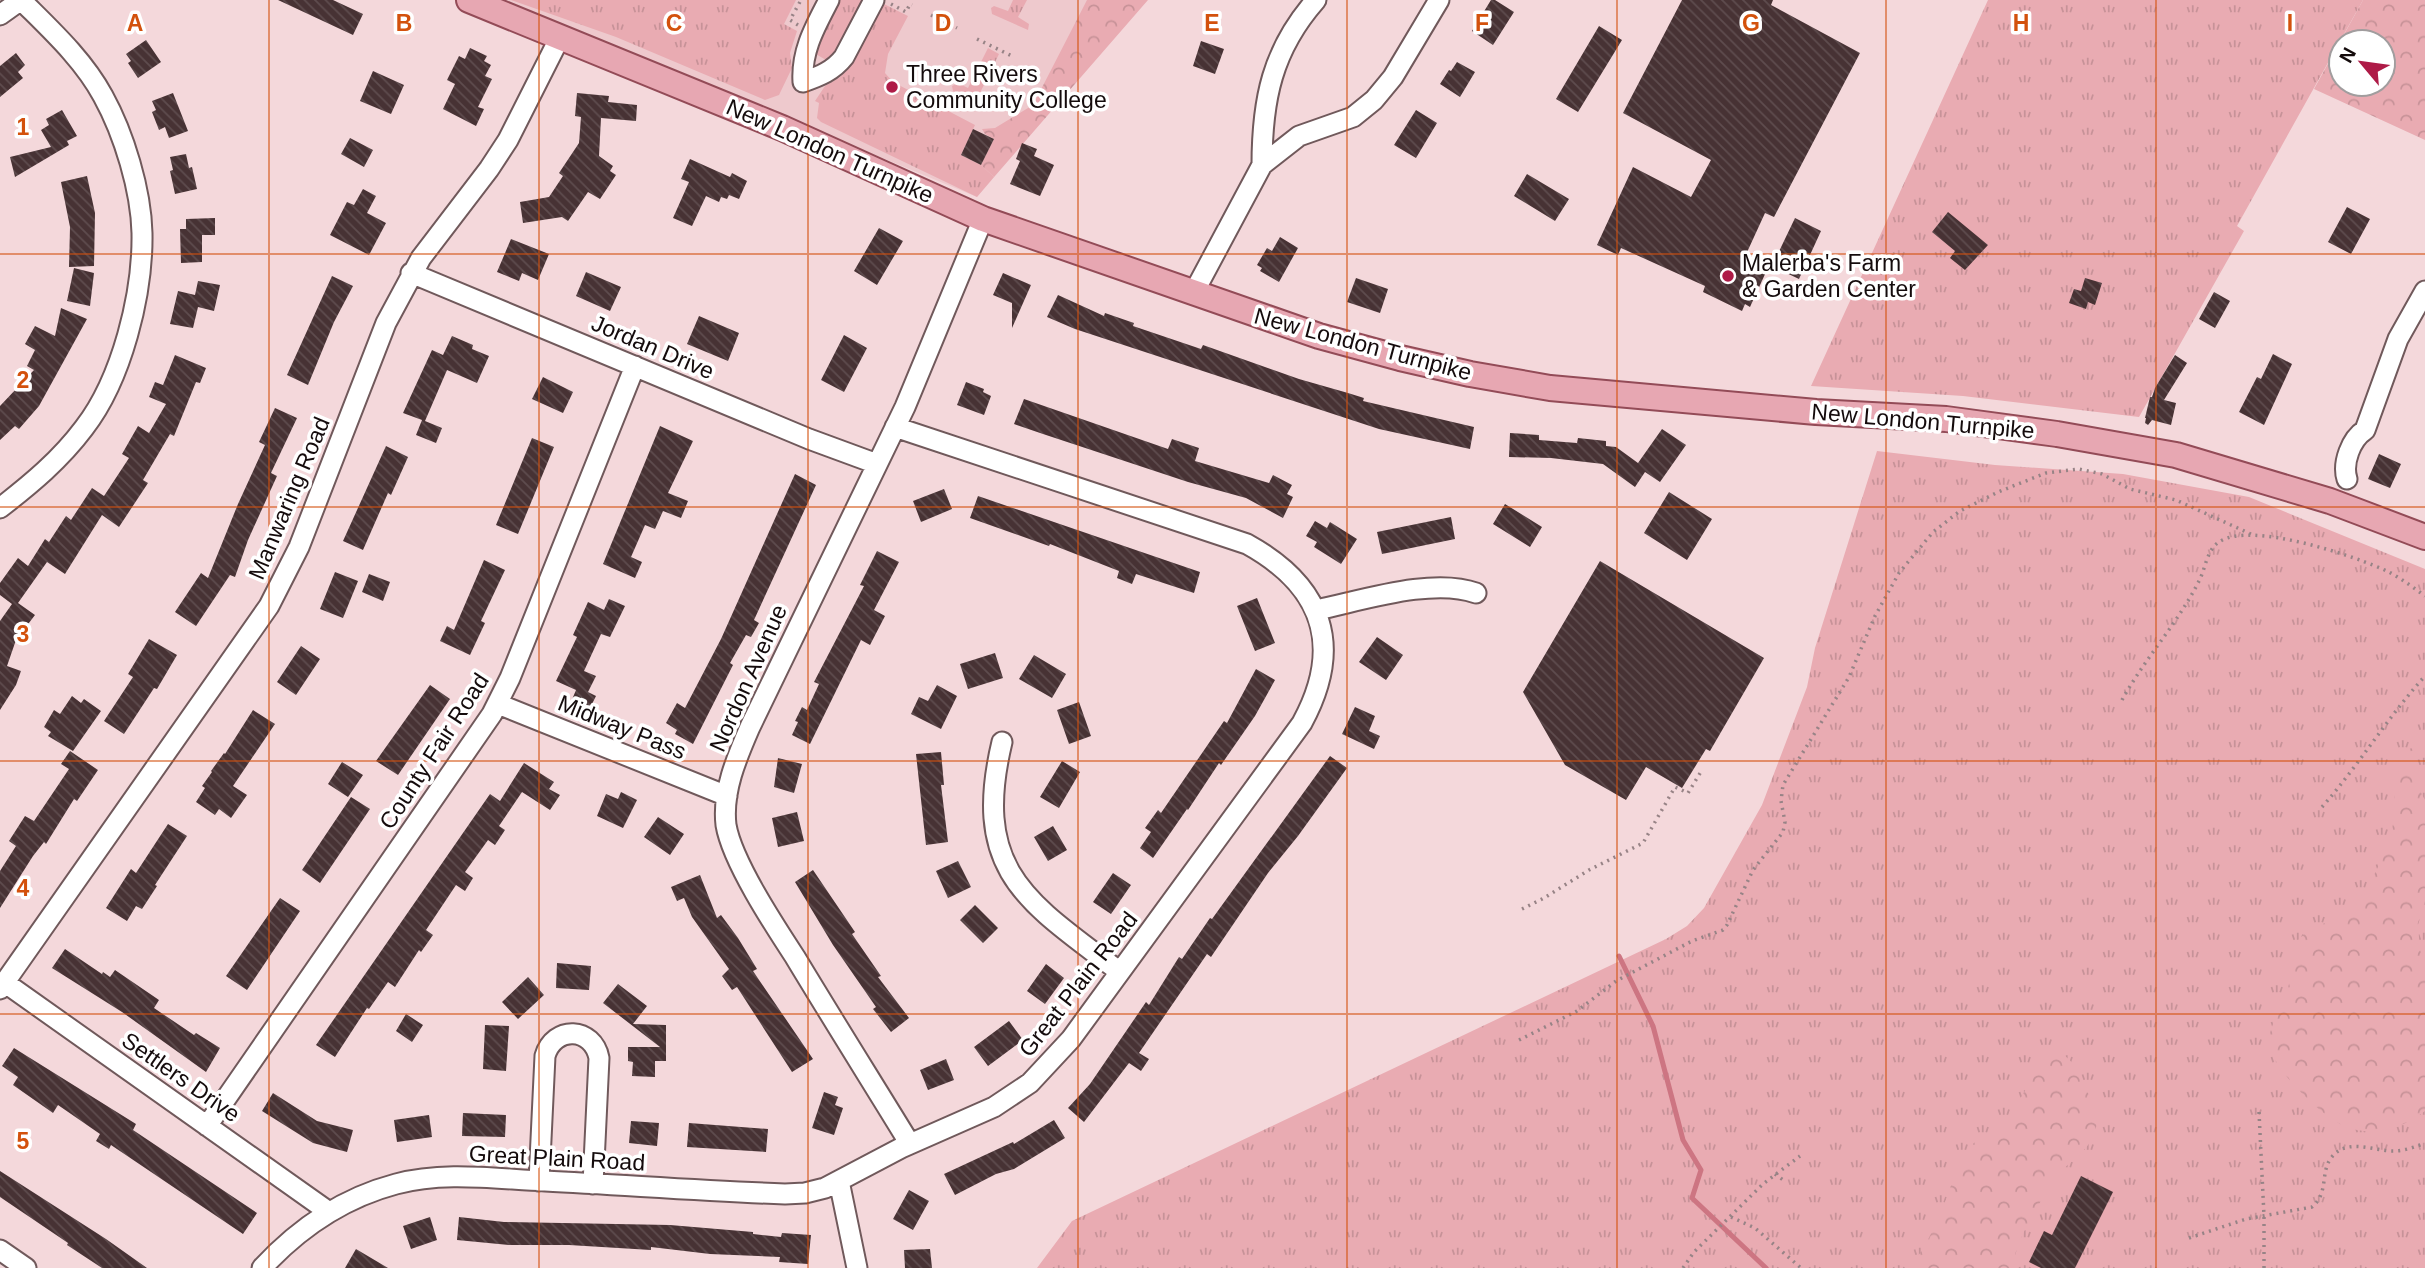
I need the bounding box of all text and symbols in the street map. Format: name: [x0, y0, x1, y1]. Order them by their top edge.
text: A: [127, 10, 143, 36]
text: B: [396, 10, 412, 36]
text: C: [666, 10, 682, 36]
text: D: [935, 10, 951, 36]
text: E: [1204, 10, 1220, 36]
text: F: [1475, 10, 1489, 36]
text: G: [1742, 10, 1760, 36]
text: H: [2013, 10, 2029, 36]
text: I: [2287, 10, 2293, 36]
north arrow: [2327, 28, 2397, 98]
text: N: [2335, 44, 2360, 66]
place label: Three Rivers Community College: [906, 61, 1107, 113]
marker: Three Rivers Community College: [884, 79, 900, 95]
street label: New London Turnpike: [723, 94, 937, 208]
text: 1: [17, 114, 30, 140]
place label: Malerba's Farm & Garden Center: [1742, 250, 1916, 302]
marker: Malerba's Farm & Garden Center: [1720, 268, 1736, 284]
street label: New London Turnpike: [1252, 302, 1474, 386]
street label: Jordan Drive: [588, 310, 718, 384]
text: 2: [17, 367, 29, 393]
street label: New London Turnpike: [1810, 398, 2036, 444]
street label: Manwaring Road: [243, 413, 335, 583]
street label: Nordon Avenue: [704, 600, 792, 756]
text: 3: [17, 621, 29, 647]
street label: County Fair Road: [374, 668, 494, 834]
street label: Midway Pass: [554, 690, 690, 764]
text: 4: [17, 875, 30, 901]
street label: Great Plain Road: [1013, 906, 1143, 1062]
street label: Settlers Drive: [117, 1027, 245, 1127]
text: 5: [17, 1128, 30, 1154]
street label: Great Plain Road: [468, 1140, 646, 1176]

